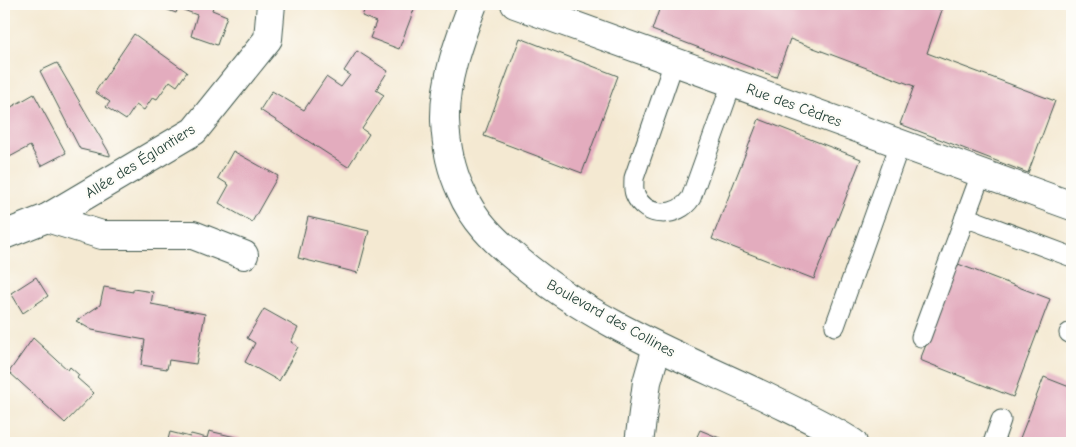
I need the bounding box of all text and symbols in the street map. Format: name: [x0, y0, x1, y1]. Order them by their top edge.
street label: Rue des Cèdres: [744, 79, 844, 131]
street label: Allée des Églantiers: [81, 119, 198, 202]
street label: Boulevard des Collines: [544, 275, 678, 361]

